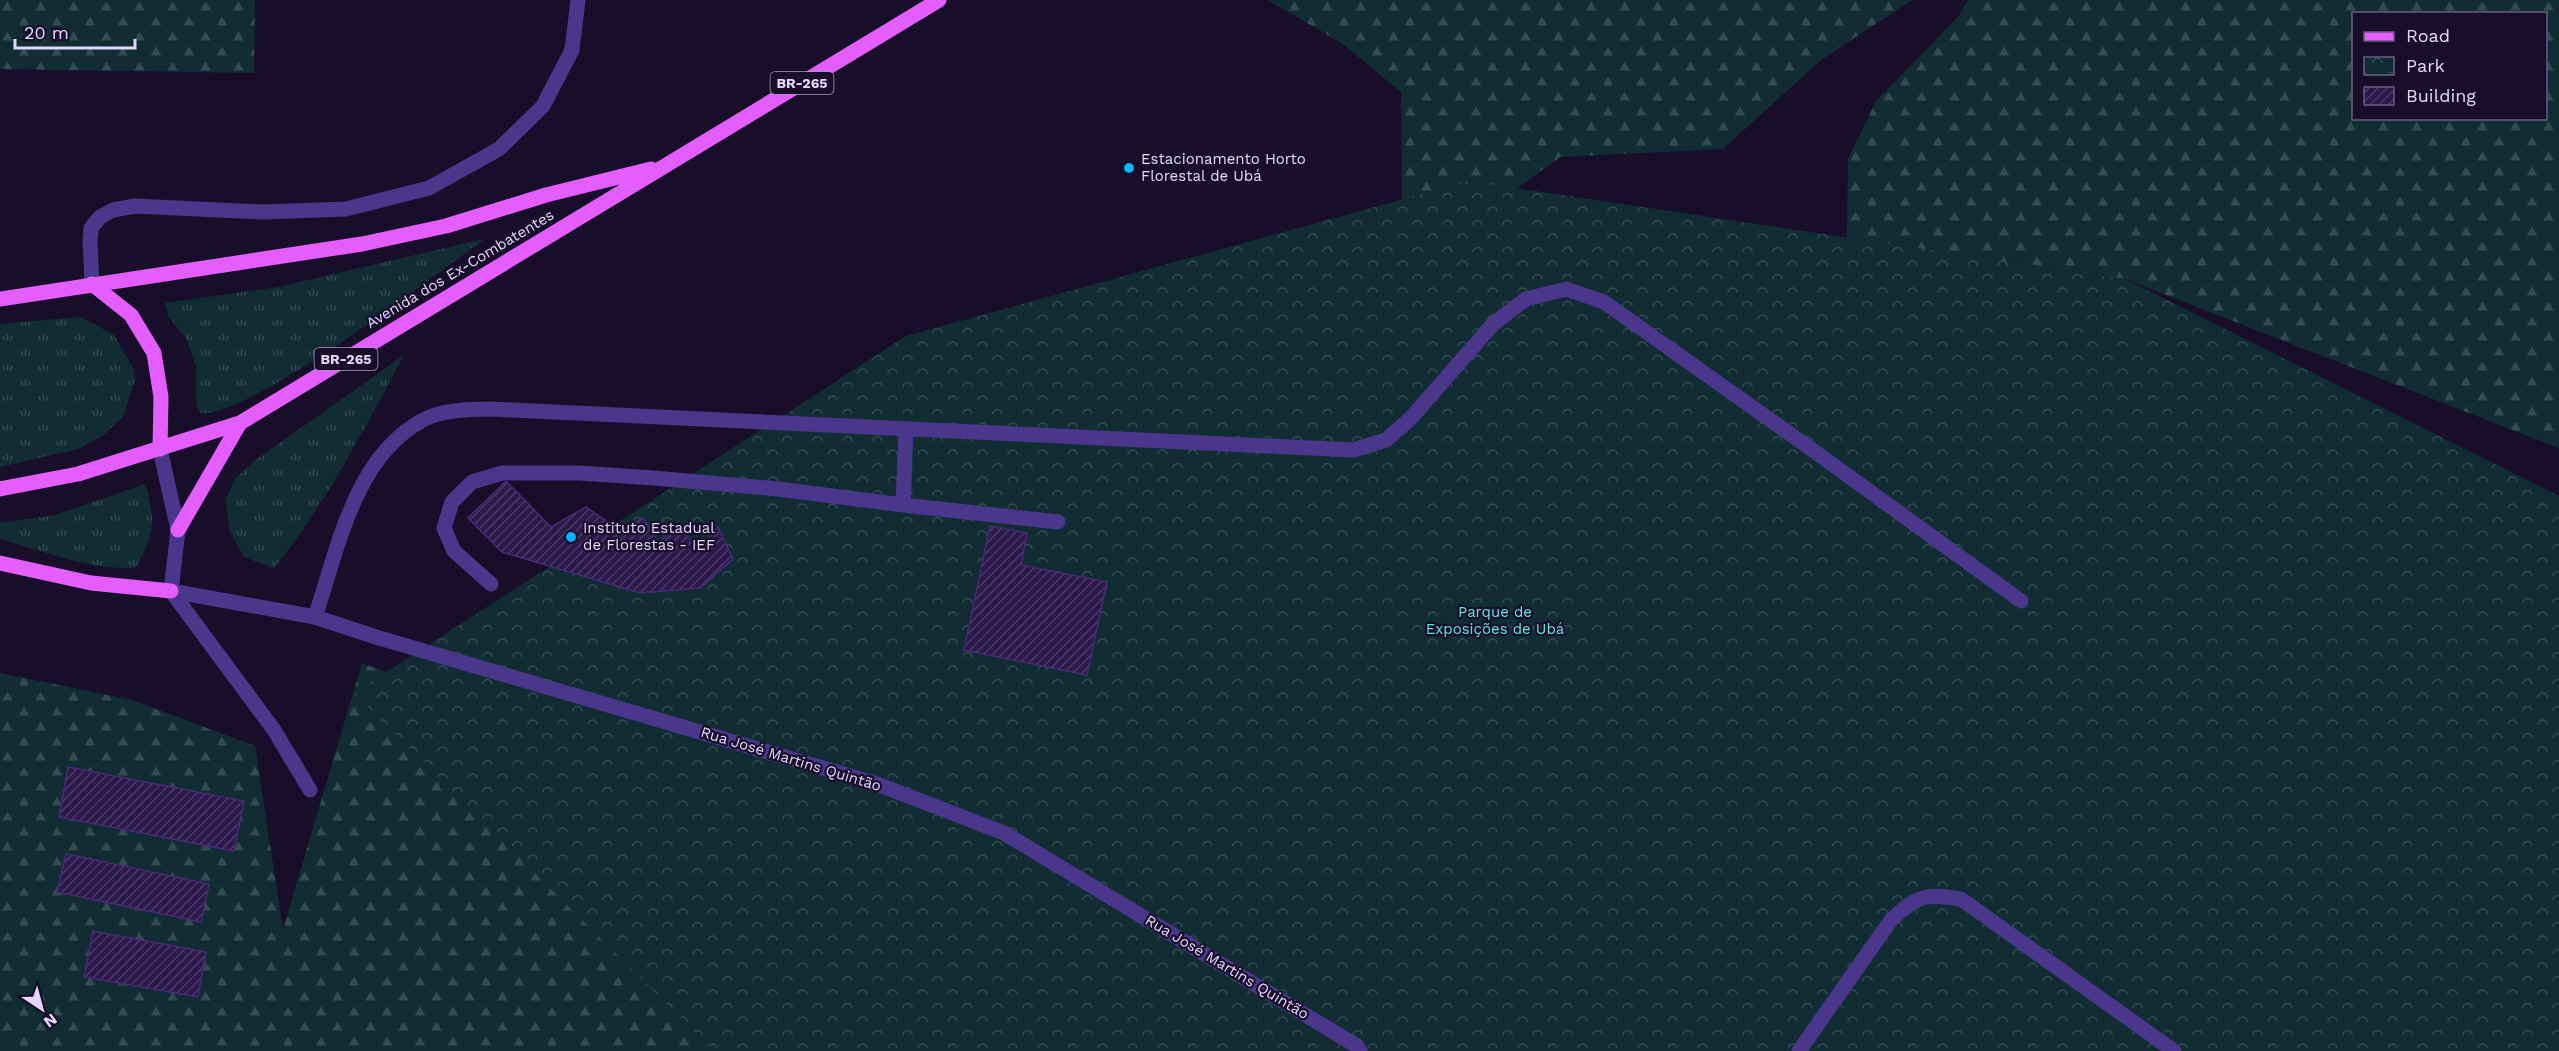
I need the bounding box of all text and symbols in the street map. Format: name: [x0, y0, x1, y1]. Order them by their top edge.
scale bar: [15, 12, 135, 50]
legend: [2352, 12, 2547, 120]
text: 20 m: [24, 22, 69, 43]
text: Road: [2406, 25, 2450, 46]
text: Park: [2406, 55, 2445, 76]
road number: BR-265: [770, 72, 834, 94]
text: Building: [2406, 85, 2476, 106]
place label: Estacionamento Horto Florestal de Ubá: [1141, 150, 1306, 185]
marker: Estacionamento Horto Florestal de Ubá: [1122, 161, 1136, 175]
street label: Avenida dos Ex-Combatentes: [363, 206, 557, 332]
road number: BR-265: [314, 348, 378, 370]
place label: Instituto Estadual de Florestas - IEF: [583, 519, 715, 554]
marker: Instituto Estadual de Florestas - IEF: [564, 530, 578, 544]
park label: Parque de Exposições de Ubá: [1426, 603, 1565, 638]
street label: Rua José Martins Quintão: [699, 723, 883, 795]
street label: Rua José Martins Quintão: [1142, 911, 1312, 1023]
north arrow: [12, 979, 72, 1039]
text: N: [40, 1010, 61, 1032]

